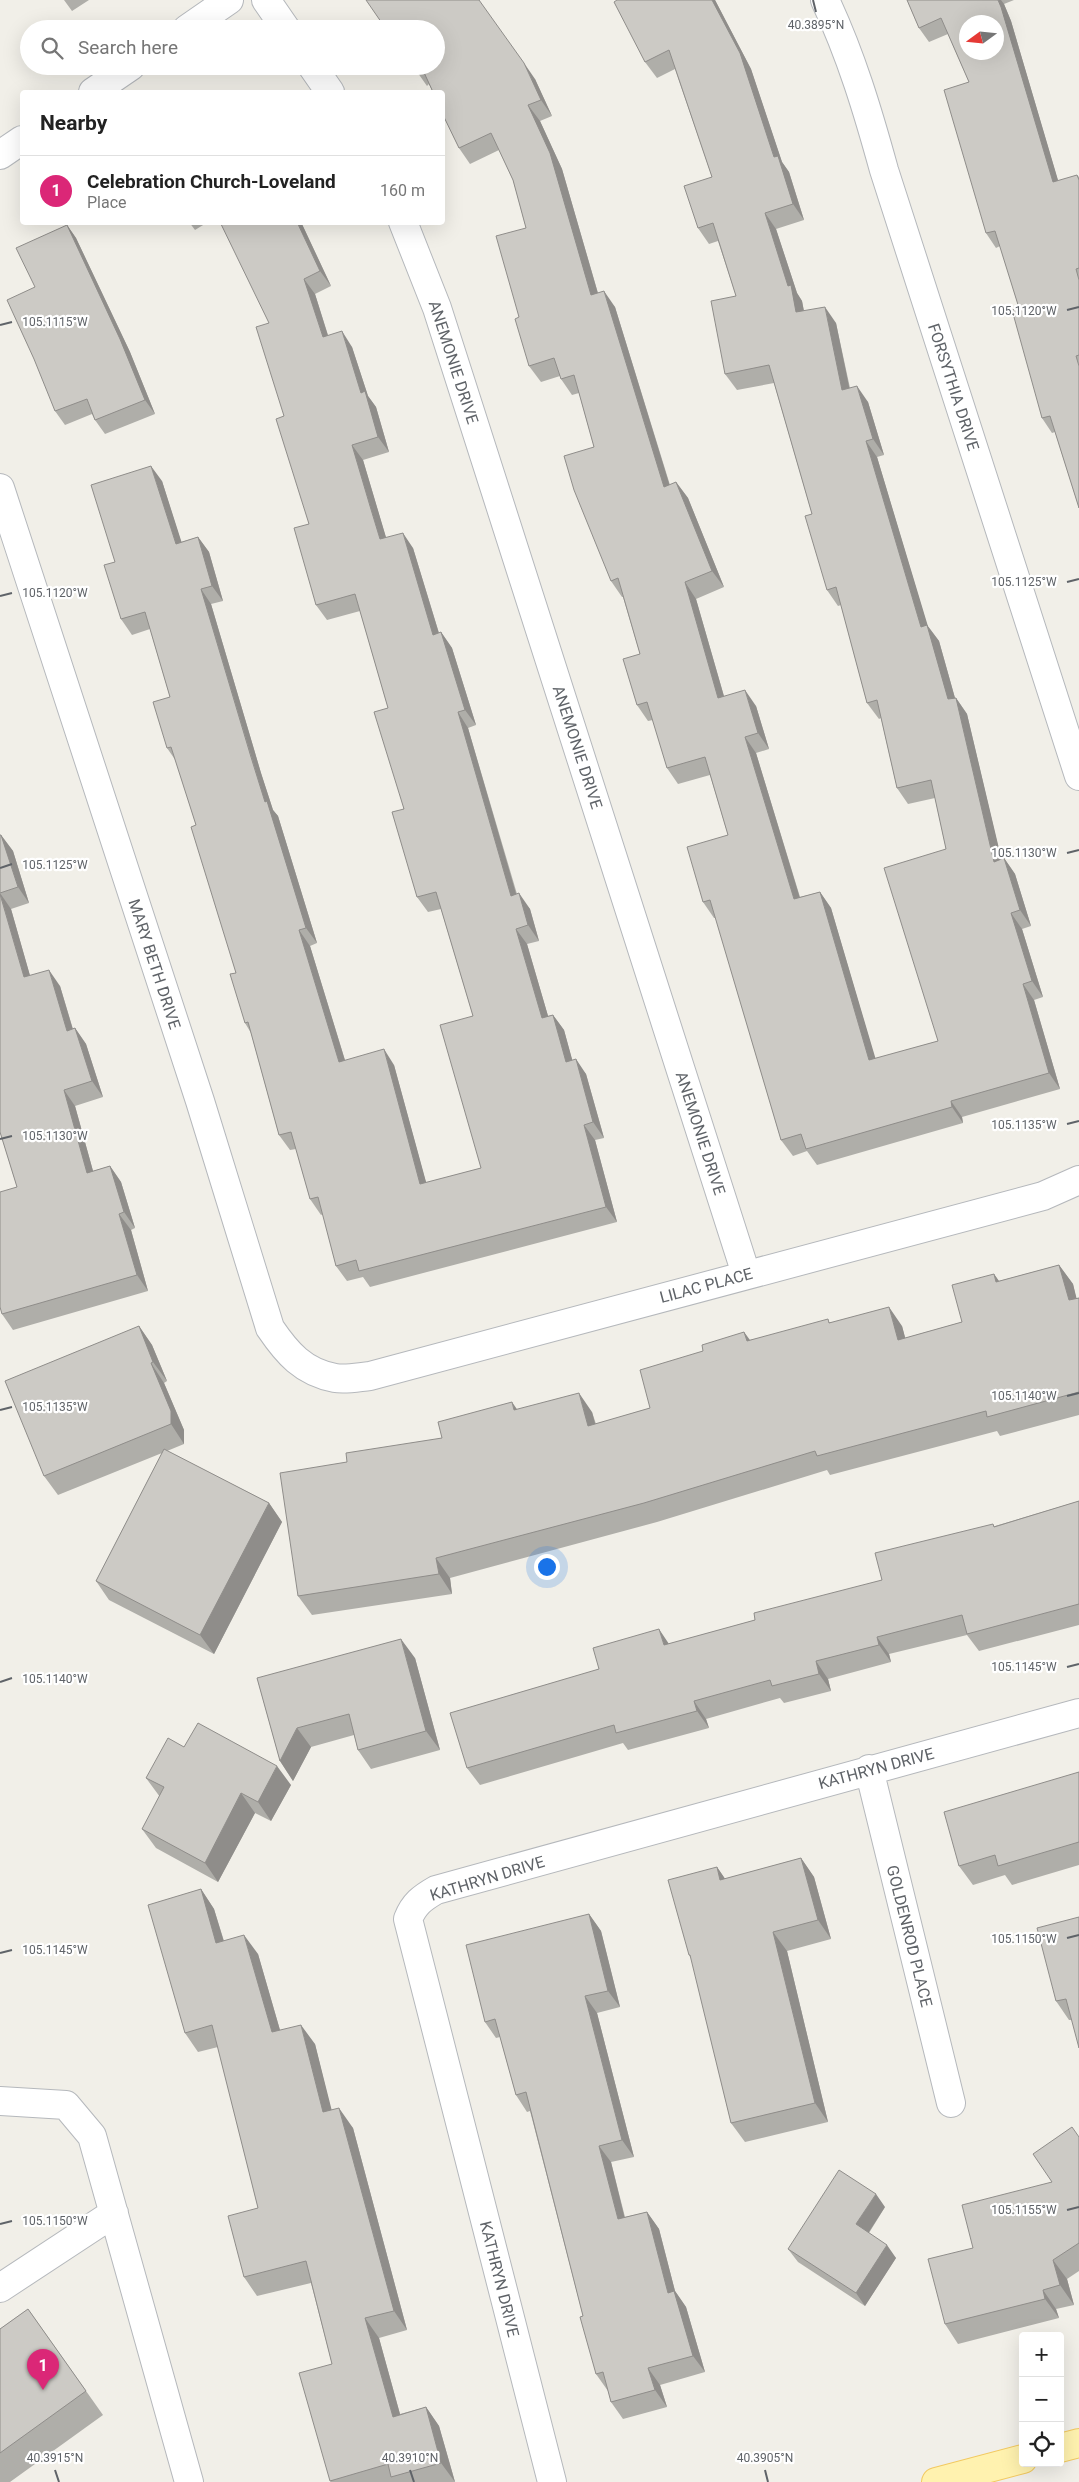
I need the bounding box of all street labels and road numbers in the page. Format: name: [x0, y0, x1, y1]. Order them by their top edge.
street label: ANEMONIE DRIVE: [425, 298, 482, 426]
street label: FORSYTHIA DRIVE: [924, 321, 983, 453]
street label: ANEMONIE DRIVE: [549, 683, 606, 811]
street label: MARY BETH DRIVE: [125, 897, 185, 1032]
street label: ANEMONIE DRIVE: [672, 1069, 729, 1197]
street label: LILAC PLACE: [658, 1264, 755, 1307]
street label: KATHRYN DRIVE: [816, 1744, 936, 1793]
street label: KATHRYN DRIVE: [428, 1852, 547, 1905]
street label: GOLDENROD PLACE: [883, 1863, 936, 2009]
street label: KATHRYN DRIVE: [476, 2219, 523, 2339]

